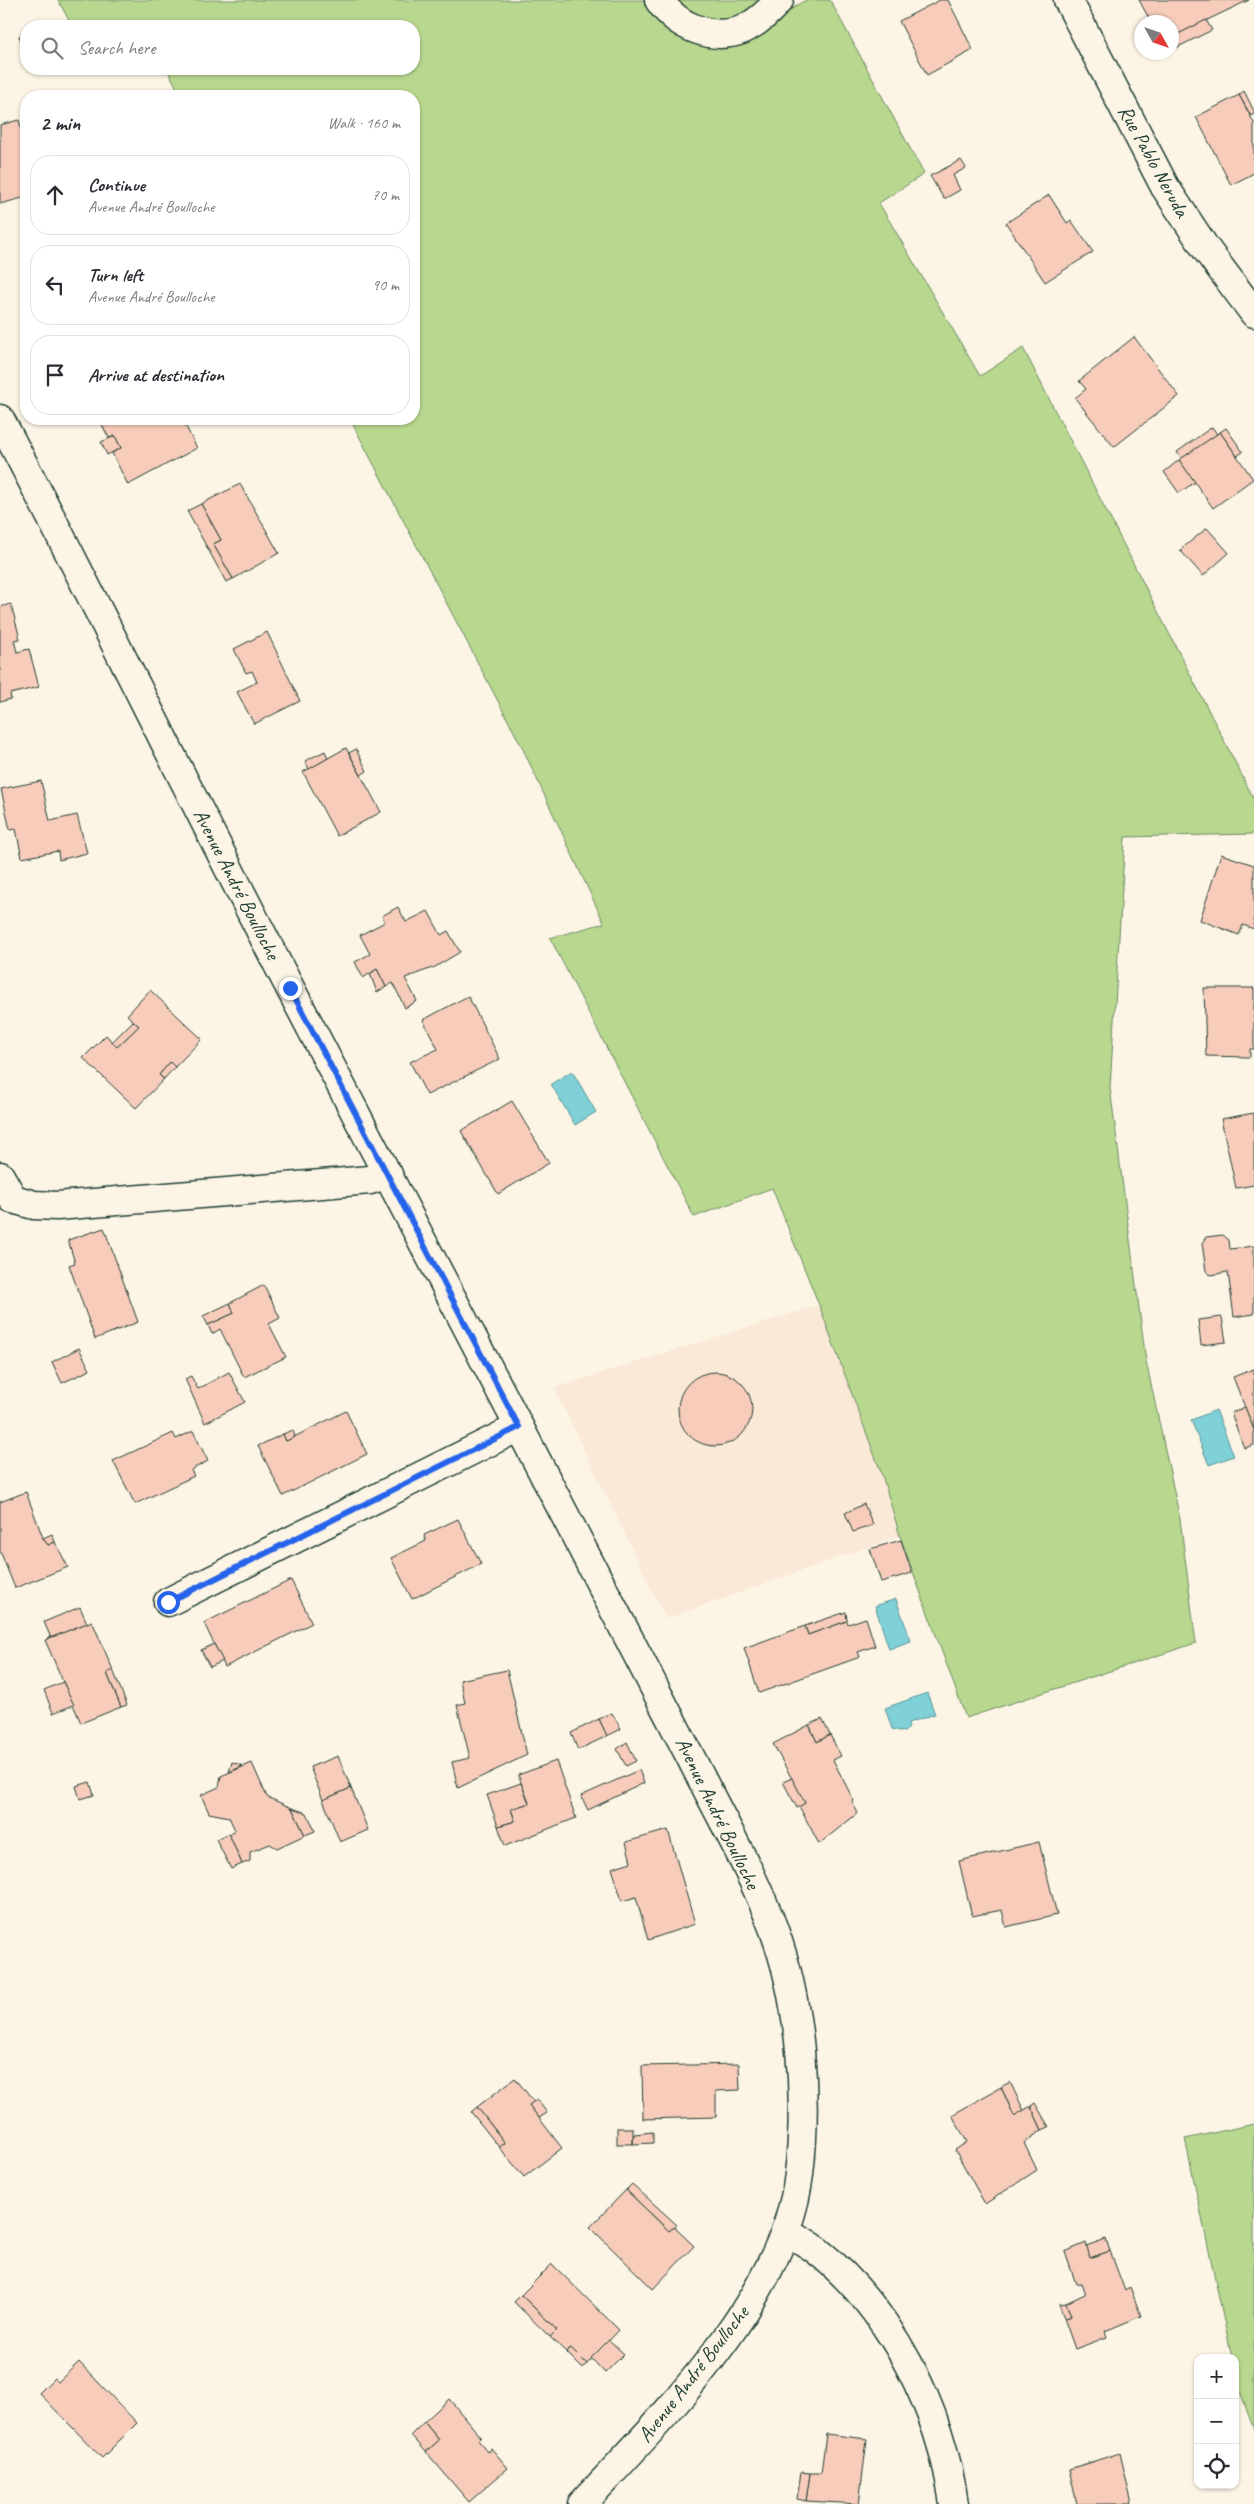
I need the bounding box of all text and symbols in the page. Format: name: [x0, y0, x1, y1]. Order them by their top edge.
north arrow: [1134, 15, 1179, 60]
search box: [20, 20, 420, 75]
icon: search: [38, 34, 66, 62]
text: Search here: [78, 36, 155, 60]
street label: Rue Pablo Neruda: [1112, 100, 1196, 223]
text: 2 min: [40, 110, 80, 136]
text: Walk · 160 m: [328, 113, 400, 133]
text: Continue: [88, 173, 145, 197]
icon: ahead: [41, 181, 69, 209]
text: 70 m: [372, 185, 399, 205]
text: Avenue André Boulloche: [88, 197, 215, 217]
text: Turn left: [88, 263, 143, 287]
icon: left: [41, 271, 69, 299]
text: 90 m: [372, 275, 399, 295]
text: Avenue André Boulloche: [88, 287, 215, 307]
icon: arrive: [41, 361, 69, 389]
text: Arrive at destination: [88, 363, 224, 387]
street label: Avenue André Boulloche: [188, 804, 287, 966]
route end: [279, 977, 302, 1000]
route start: [157, 1591, 180, 1614]
street label: Avenue André Boulloche: [670, 1733, 767, 1895]
street label: Avenue André Boulloche: [632, 2299, 756, 2447]
map controls: [1194, 2354, 1239, 2489]
button: +: [1194, 2354, 1239, 2399]
button: −: [1194, 2399, 1239, 2444]
button: locate: [1194, 2444, 1239, 2489]

